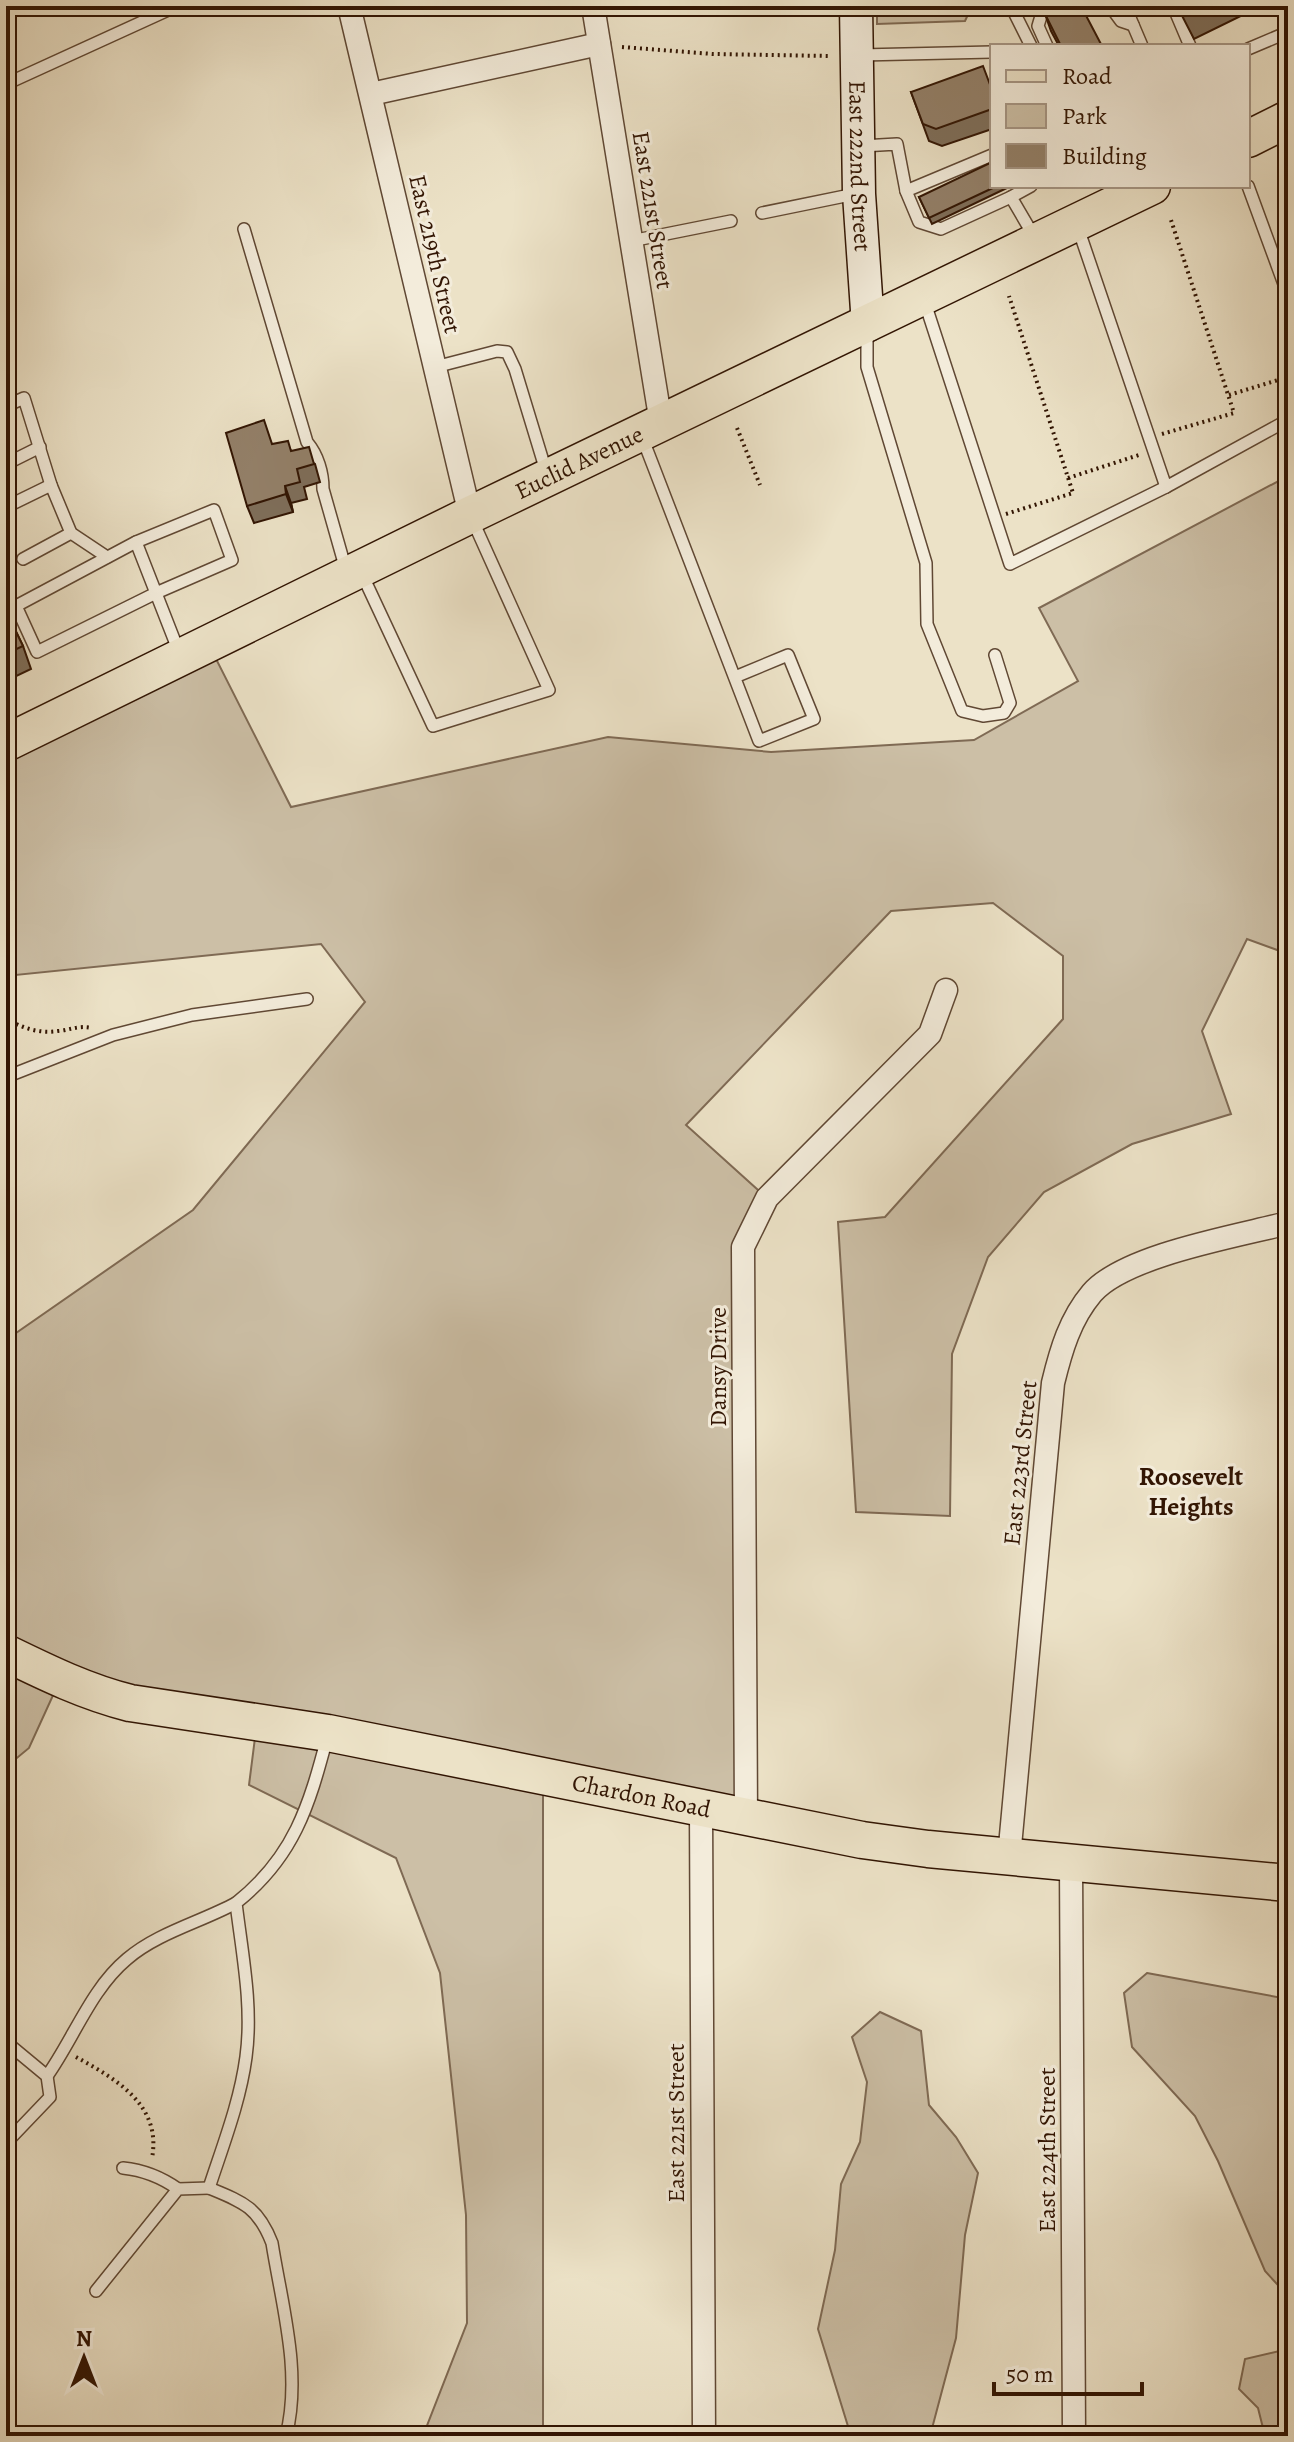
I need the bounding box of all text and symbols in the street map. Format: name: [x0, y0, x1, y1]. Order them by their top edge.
legend: [990, 44, 1250, 188]
text: Road: [1062, 60, 1112, 92]
street label: East 222nd Street: [841, 80, 879, 253]
text: Park: [1062, 100, 1107, 132]
street label: East 221st Street: [625, 129, 681, 291]
text: Building: [1062, 140, 1147, 172]
street label: East 219th Street: [401, 171, 469, 337]
street label: Euclid Avenue: [510, 418, 648, 507]
street label: Dansy Drive: [702, 1307, 734, 1427]
street label: East 223rd Street: [995, 1379, 1045, 1547]
district label: Roosevelt Heights: [1139, 1459, 1244, 1524]
street label: Chardon Road: [569, 1766, 714, 1825]
street label: East 221st Street: [660, 2043, 692, 2203]
street label: East 224th Street: [1031, 2067, 1063, 2233]
north arrow: [44, 2318, 124, 2398]
text: N: [76, 2324, 92, 2354]
scale bar: [994, 2346, 1142, 2396]
text: 50 m: [1006, 2358, 1054, 2390]

